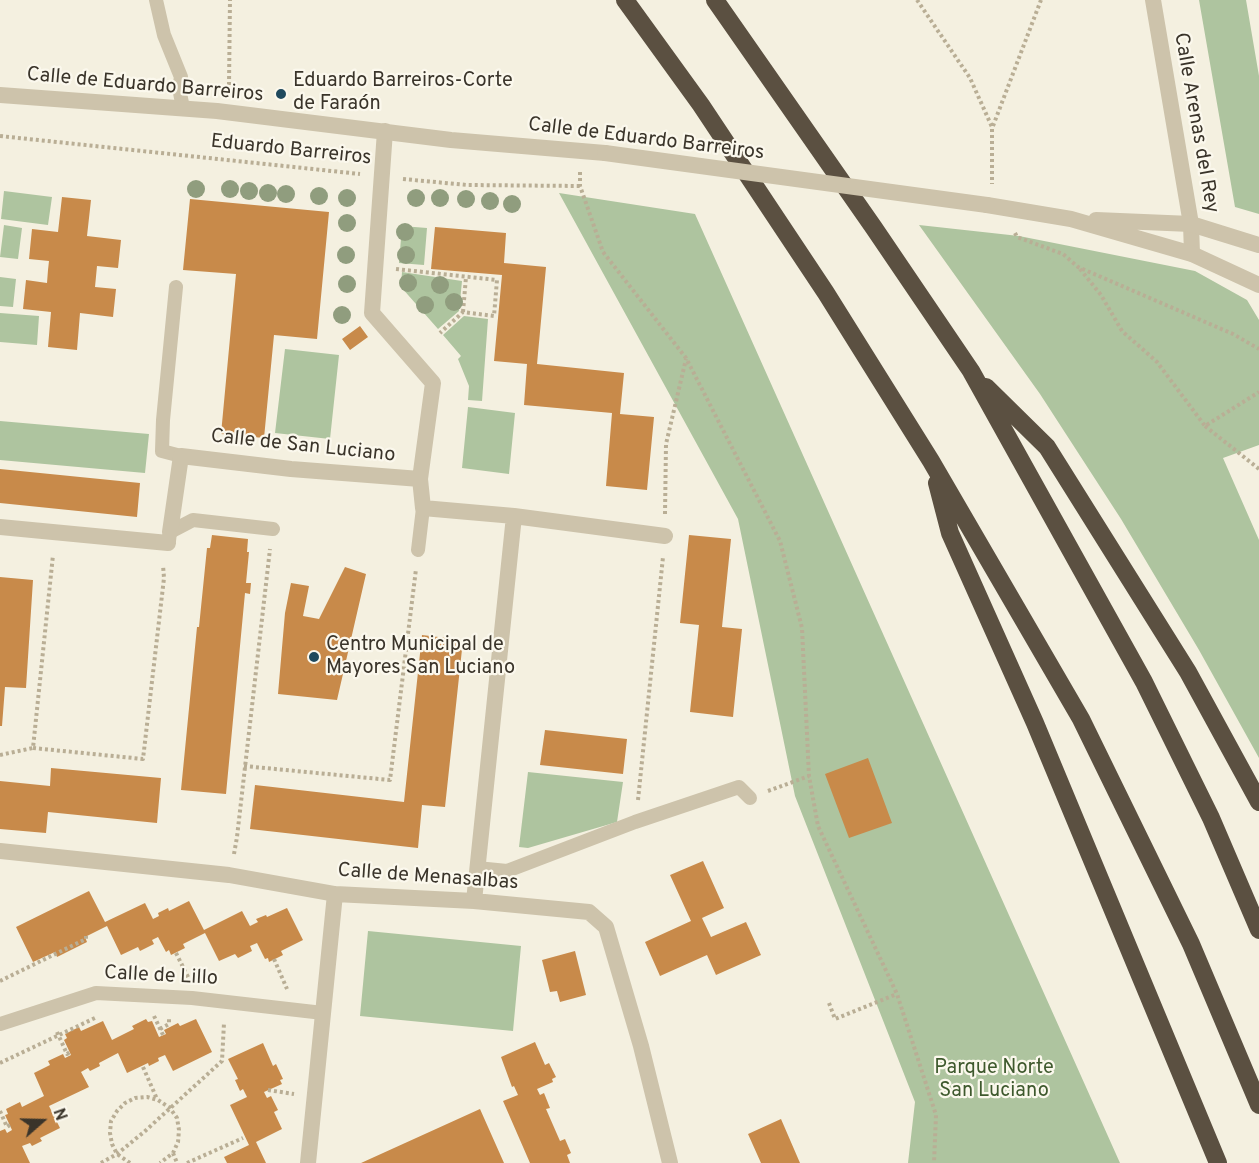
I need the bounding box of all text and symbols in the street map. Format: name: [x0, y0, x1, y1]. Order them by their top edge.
street label: Calle Arenas del Rey: [1167, 31, 1223, 215]
street label: Calle de Eduardo Barreiros: [26, 64, 264, 108]
place label: Eduardo Barreiros-Corte de Faraón: [293, 70, 513, 117]
marker: Eduardo Barreiros-Corte de Faraón: [274, 87, 288, 101]
street label: Calle de Eduardo Barreiros: [527, 114, 765, 166]
street label: Eduardo Barreiros: [209, 131, 373, 171]
street label: Calle de San Luciano: [209, 425, 397, 469]
place label: Centro Municipal de Mayores San Luciano: [326, 634, 515, 681]
marker: Centro Municipal de Mayores San Luciano: [307, 650, 321, 664]
street label: Calle de Menasalbas: [337, 860, 519, 896]
street label: Calle de Lillo: [103, 962, 219, 992]
park label: Parque Norte San Luciano: [934, 1057, 1054, 1104]
north arrow: [12, 1091, 72, 1151]
text: N: [48, 1106, 70, 1124]

